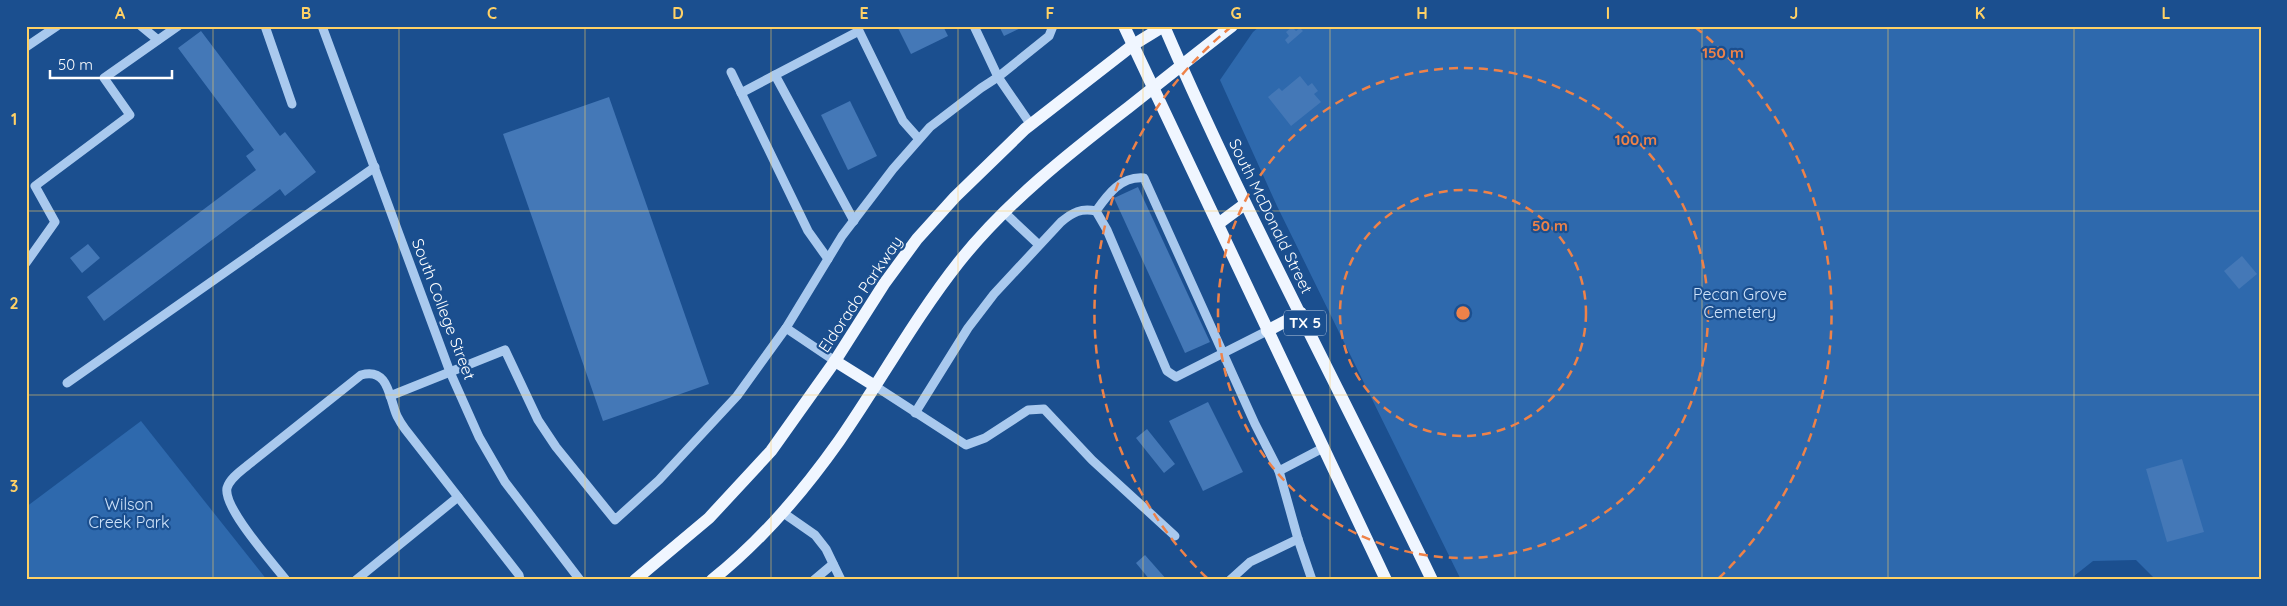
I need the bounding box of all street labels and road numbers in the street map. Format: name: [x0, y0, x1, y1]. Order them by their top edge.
street label: South McDonald Street: [1225, 135, 1317, 297]
street label: Eldorado Parkway: [814, 232, 906, 356]
street label: South College Street: [408, 236, 480, 382]
road number: TX 5: [1284, 310, 1326, 336]

